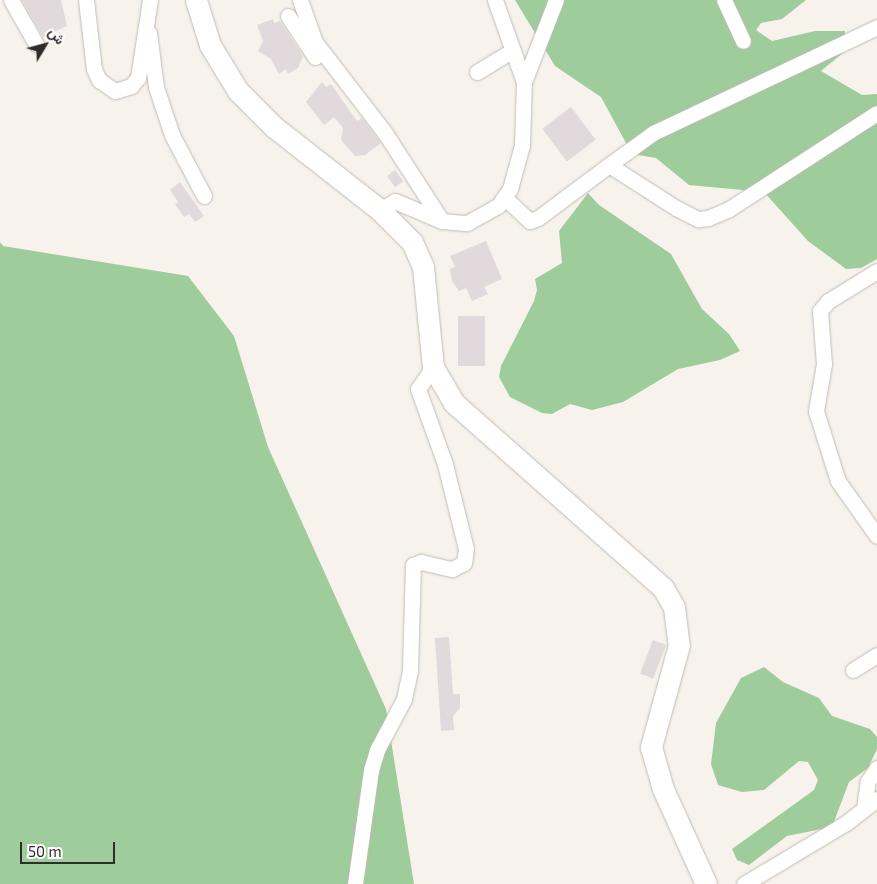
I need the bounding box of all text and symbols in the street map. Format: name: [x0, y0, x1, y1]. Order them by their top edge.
north arrow: [20, 20, 70, 70]
text: ش: [46, 24, 69, 48]
scale bar: [22, 832, 118, 864]
text: 50 m: [28, 842, 62, 860]

